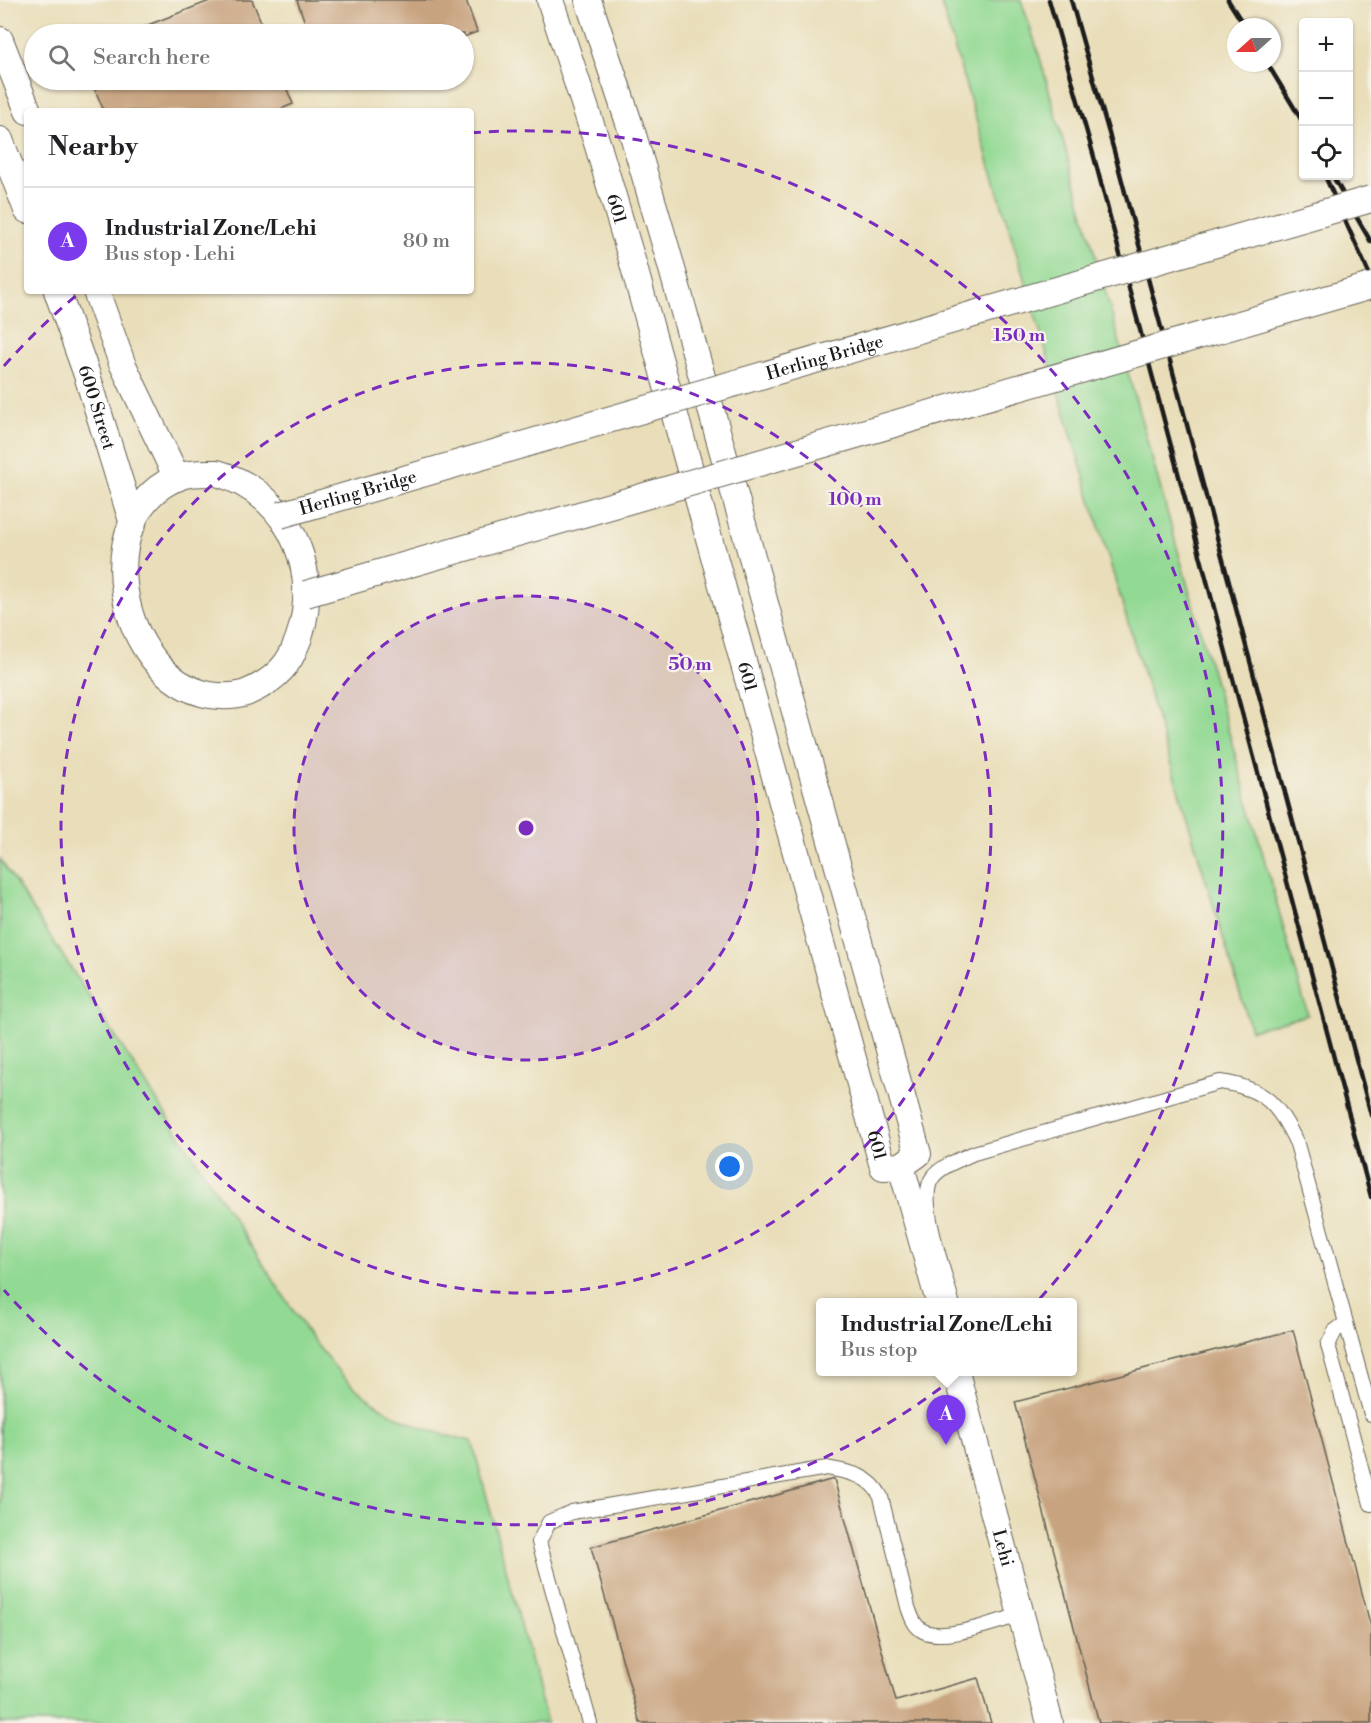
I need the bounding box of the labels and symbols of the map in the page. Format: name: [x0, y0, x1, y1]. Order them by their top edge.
north arrow: [1227, 18, 1281, 72]
street label: 601: [601, 191, 632, 227]
text: 150 m: [993, 324, 1046, 347]
street label: Herling Bridge: [763, 330, 886, 386]
street label: 600 Street: [72, 362, 121, 453]
street label: Herling Bridge: [297, 465, 419, 521]
text: 100 m: [828, 488, 882, 511]
text: 50 m: [668, 653, 712, 676]
street label: 601: [732, 659, 762, 695]
centre of rings: [516, 818, 536, 838]
street label: 601: [861, 1128, 892, 1163]
your location: [715, 1152, 744, 1181]
pin: A: [926, 1396, 966, 1445]
street label: Lehi: [987, 1527, 1019, 1569]

